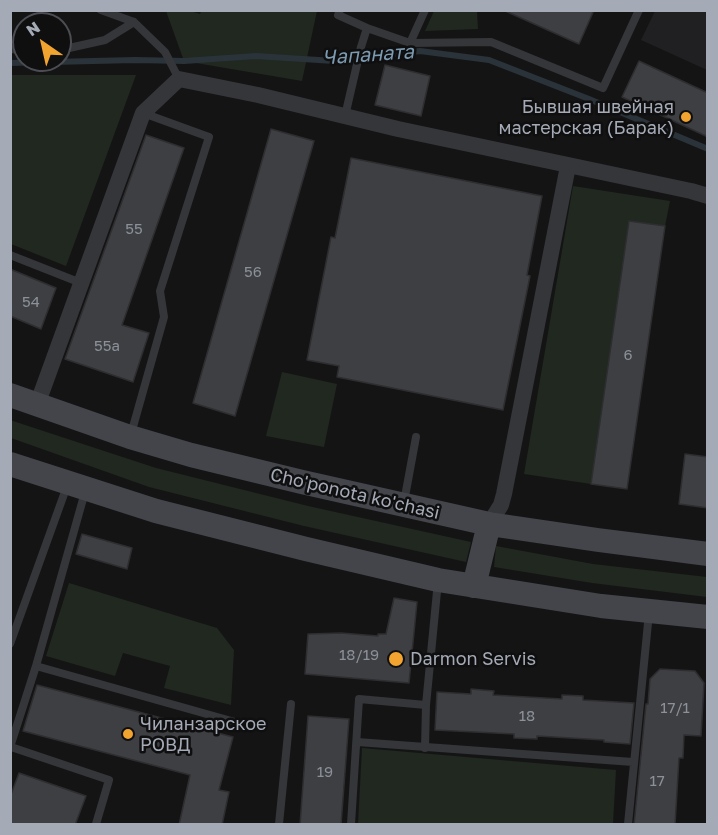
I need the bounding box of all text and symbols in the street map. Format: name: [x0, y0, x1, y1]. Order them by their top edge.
north arrow: [12, 12, 72, 72]
text: N: [22, 17, 44, 40]
water label: Чапаната: [321, 40, 415, 70]
place label: Бывшая швейная мастерская (Барак): [499, 96, 674, 138]
marker: Бывшая швейная мастерская (Барак): [679, 110, 693, 124]
house number: 55: [125, 220, 143, 238]
house number: 56: [244, 263, 262, 281]
house number: 54: [22, 293, 40, 311]
house number: 55a: [94, 337, 120, 355]
house number: 6: [623, 346, 633, 364]
street label: Cho'ponota ko'chasi: [268, 464, 442, 524]
house number: 18/19: [339, 646, 379, 664]
place label: Darmon Servis: [410, 648, 536, 670]
marker: Darmon Servis: [387, 650, 405, 668]
house number: 17/1: [660, 699, 690, 717]
house number: 18: [519, 707, 535, 725]
place label: Чиланзарское РОВД: [140, 713, 266, 756]
marker: Чиланзарское РОВД: [121, 727, 135, 741]
house number: 19: [317, 763, 333, 781]
house number: 17: [649, 772, 665, 790]

